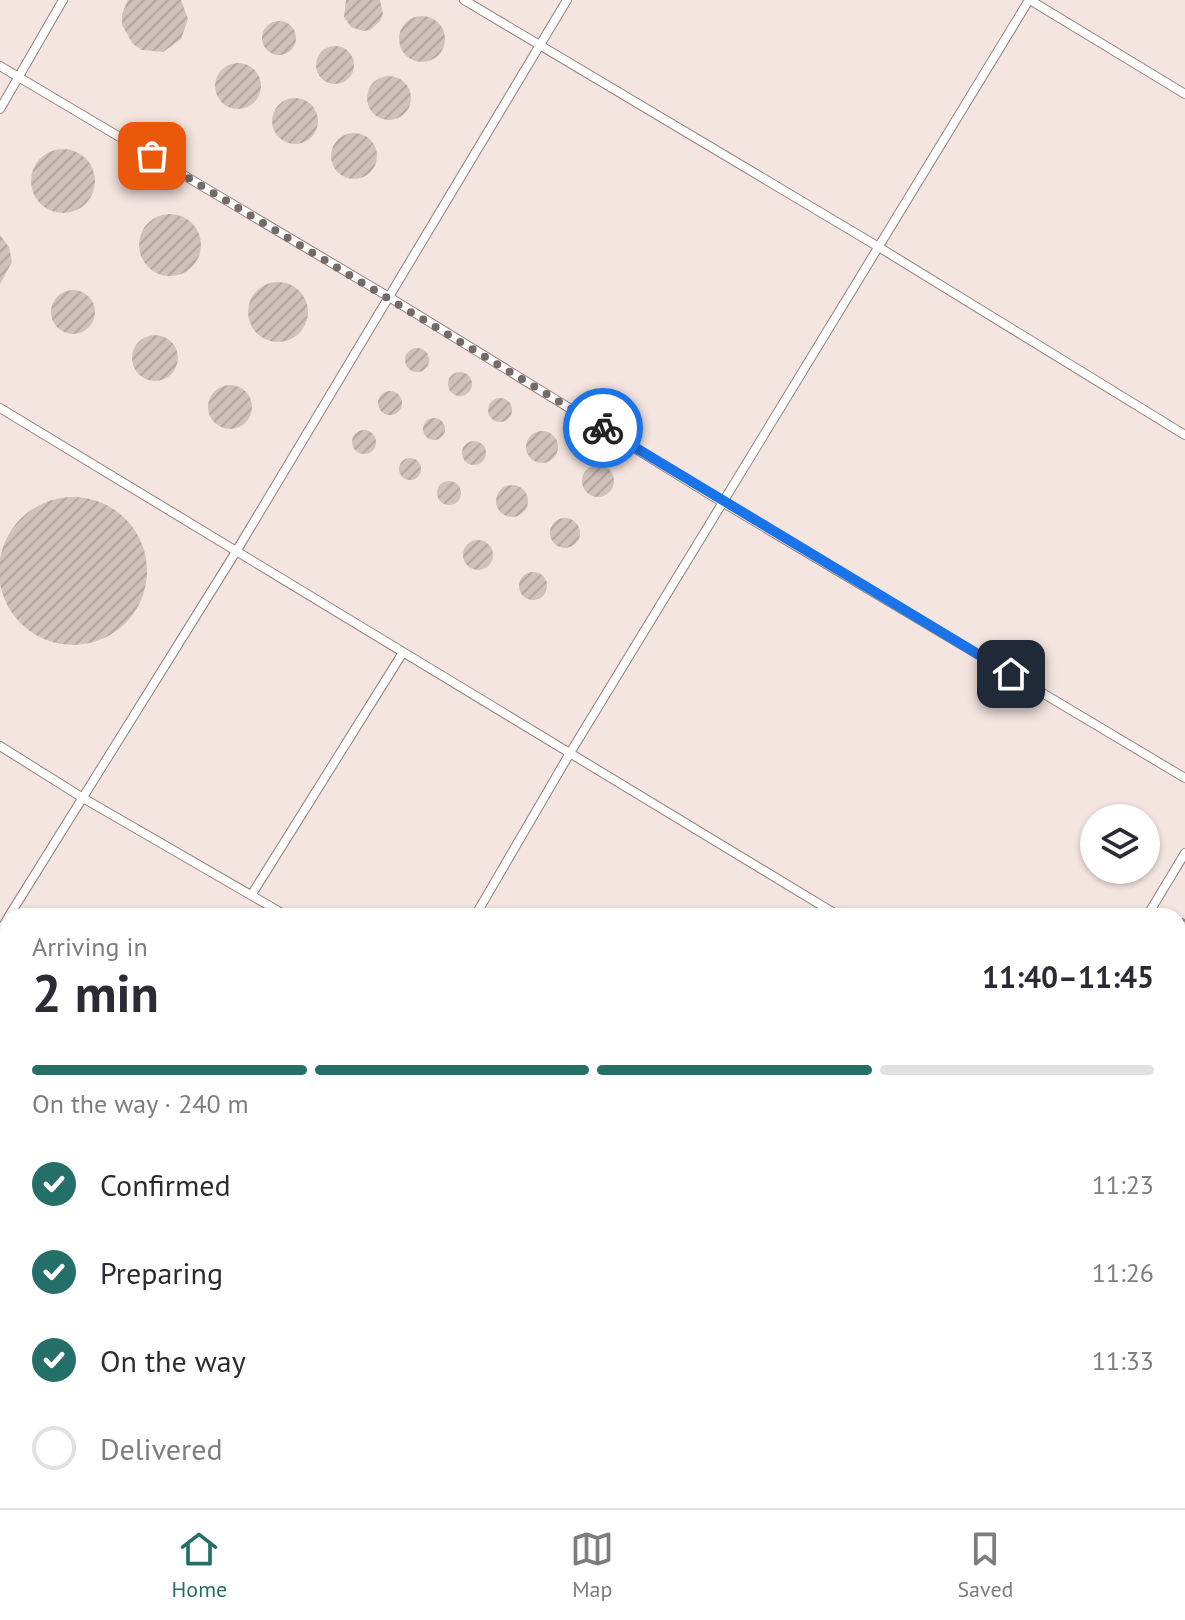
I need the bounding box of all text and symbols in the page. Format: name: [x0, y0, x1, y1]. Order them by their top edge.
pin: [118, 122, 186, 190]
icon: bag: [130, 134, 174, 178]
courier: [563, 388, 643, 468]
icon: bike: [581, 406, 625, 450]
pin: [977, 640, 1045, 708]
icon: home: [989, 652, 1033, 696]
map controls: [1080, 804, 1160, 884]
button: layers: [1080, 804, 1160, 884]
text: Arriving in: [32, 930, 148, 963]
text: 11:40–11:45: [982, 957, 1154, 996]
text: 2 min: [32, 959, 159, 1026]
text: On the way · 240 m: [32, 1087, 249, 1120]
icon: check: [32, 1162, 76, 1206]
text: Confirmed: [100, 1165, 231, 1204]
text: 11:23: [1092, 1168, 1154, 1201]
icon: check: [32, 1250, 76, 1294]
text: Preparing: [100, 1253, 223, 1292]
text: 11:26: [1092, 1256, 1154, 1289]
icon: check: [32, 1338, 76, 1382]
text: On the way: [100, 1341, 246, 1380]
text: 11:33: [1092, 1344, 1154, 1377]
text: Delivered: [100, 1429, 223, 1468]
tab: Home: [172, 1527, 227, 1603]
tab: Map: [570, 1527, 614, 1603]
tab: Saved: [957, 1527, 1013, 1603]

